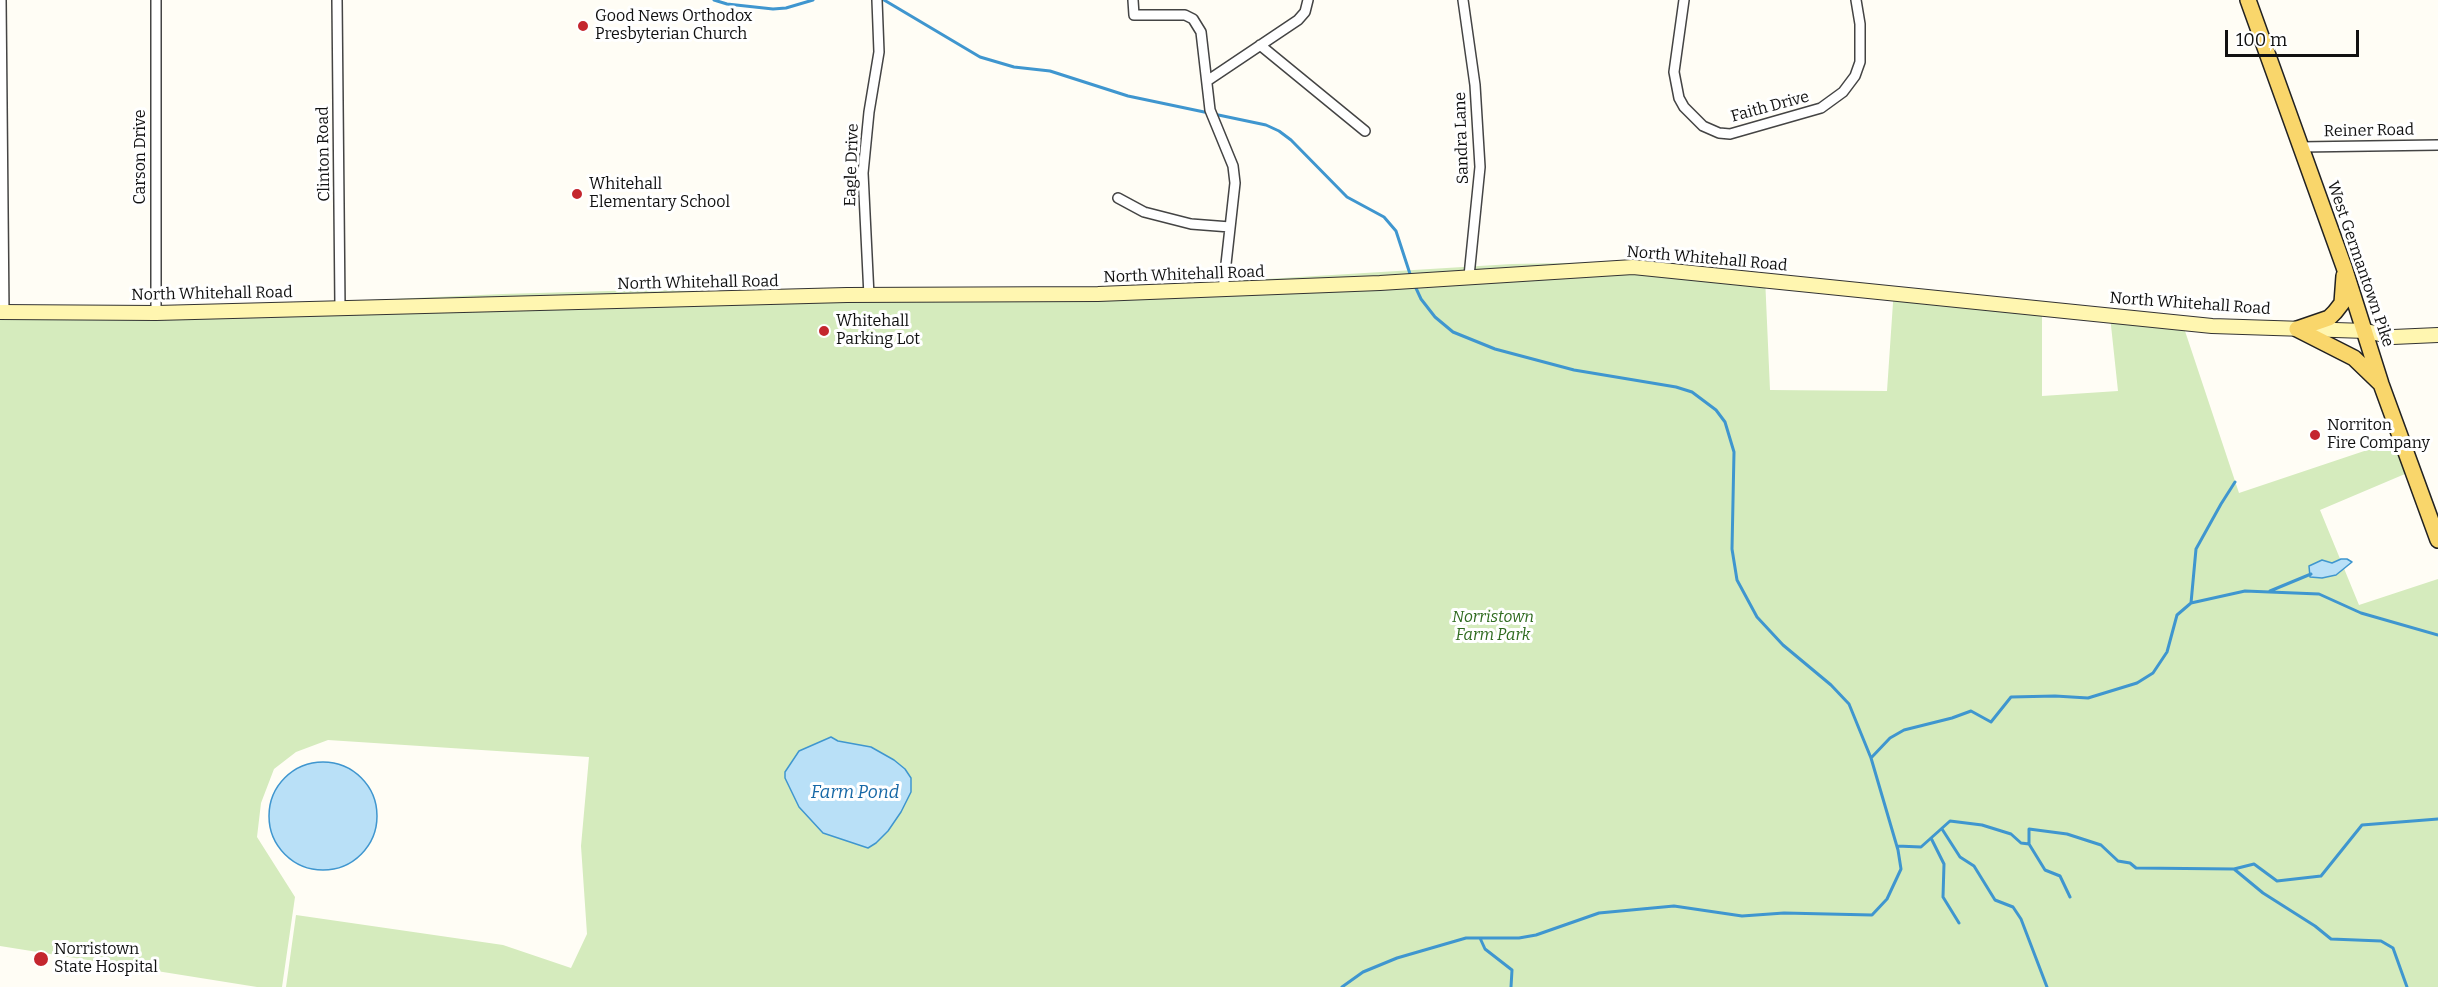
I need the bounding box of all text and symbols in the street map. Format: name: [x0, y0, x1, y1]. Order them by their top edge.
place label: Good News Orthodox Presbyterian Church: [595, 7, 752, 45]
scale bar: [2228, 18, 2362, 56]
marker: Good News Orthodox Presbyterian Church: [576, 19, 590, 33]
text: 100 m: [2236, 29, 2287, 51]
street label: Faith Drive: [1729, 87, 1811, 127]
street label: Sandra Lane: [1451, 92, 1473, 184]
street label: Clinton Road: [314, 106, 334, 202]
street label: Carson Drive: [131, 109, 151, 205]
street label: Reiner Road: [2324, 121, 2414, 141]
street label: Eagle Drive: [841, 123, 863, 207]
place label: Whitehall Elementary School: [589, 175, 730, 213]
street label: West Germantown Pike: [2323, 179, 2397, 349]
marker: Whitehall Elementary School: [570, 187, 584, 201]
street label: North Whitehall Road: [1626, 242, 1788, 276]
street label: North Whitehall Road: [1103, 263, 1265, 287]
street label: North Whitehall Road: [617, 272, 779, 294]
street label: North Whitehall Road: [131, 283, 293, 305]
street label: North Whitehall Road: [2109, 289, 2271, 319]
place label: Whitehall Parking Lot: [836, 312, 920, 350]
marker: Whitehall Parking Lot: [817, 324, 831, 338]
place label: Norriton Fire Company: [2327, 416, 2430, 454]
marker: Norriton Fire Company: [2308, 428, 2322, 442]
park label: Norristown Farm Park: [1452, 608, 1534, 646]
water label: Farm Pond: [811, 782, 899, 804]
place label: Norristown State Hospital: [54, 940, 158, 978]
marker: Norristown State Hospital: [32, 950, 50, 968]

